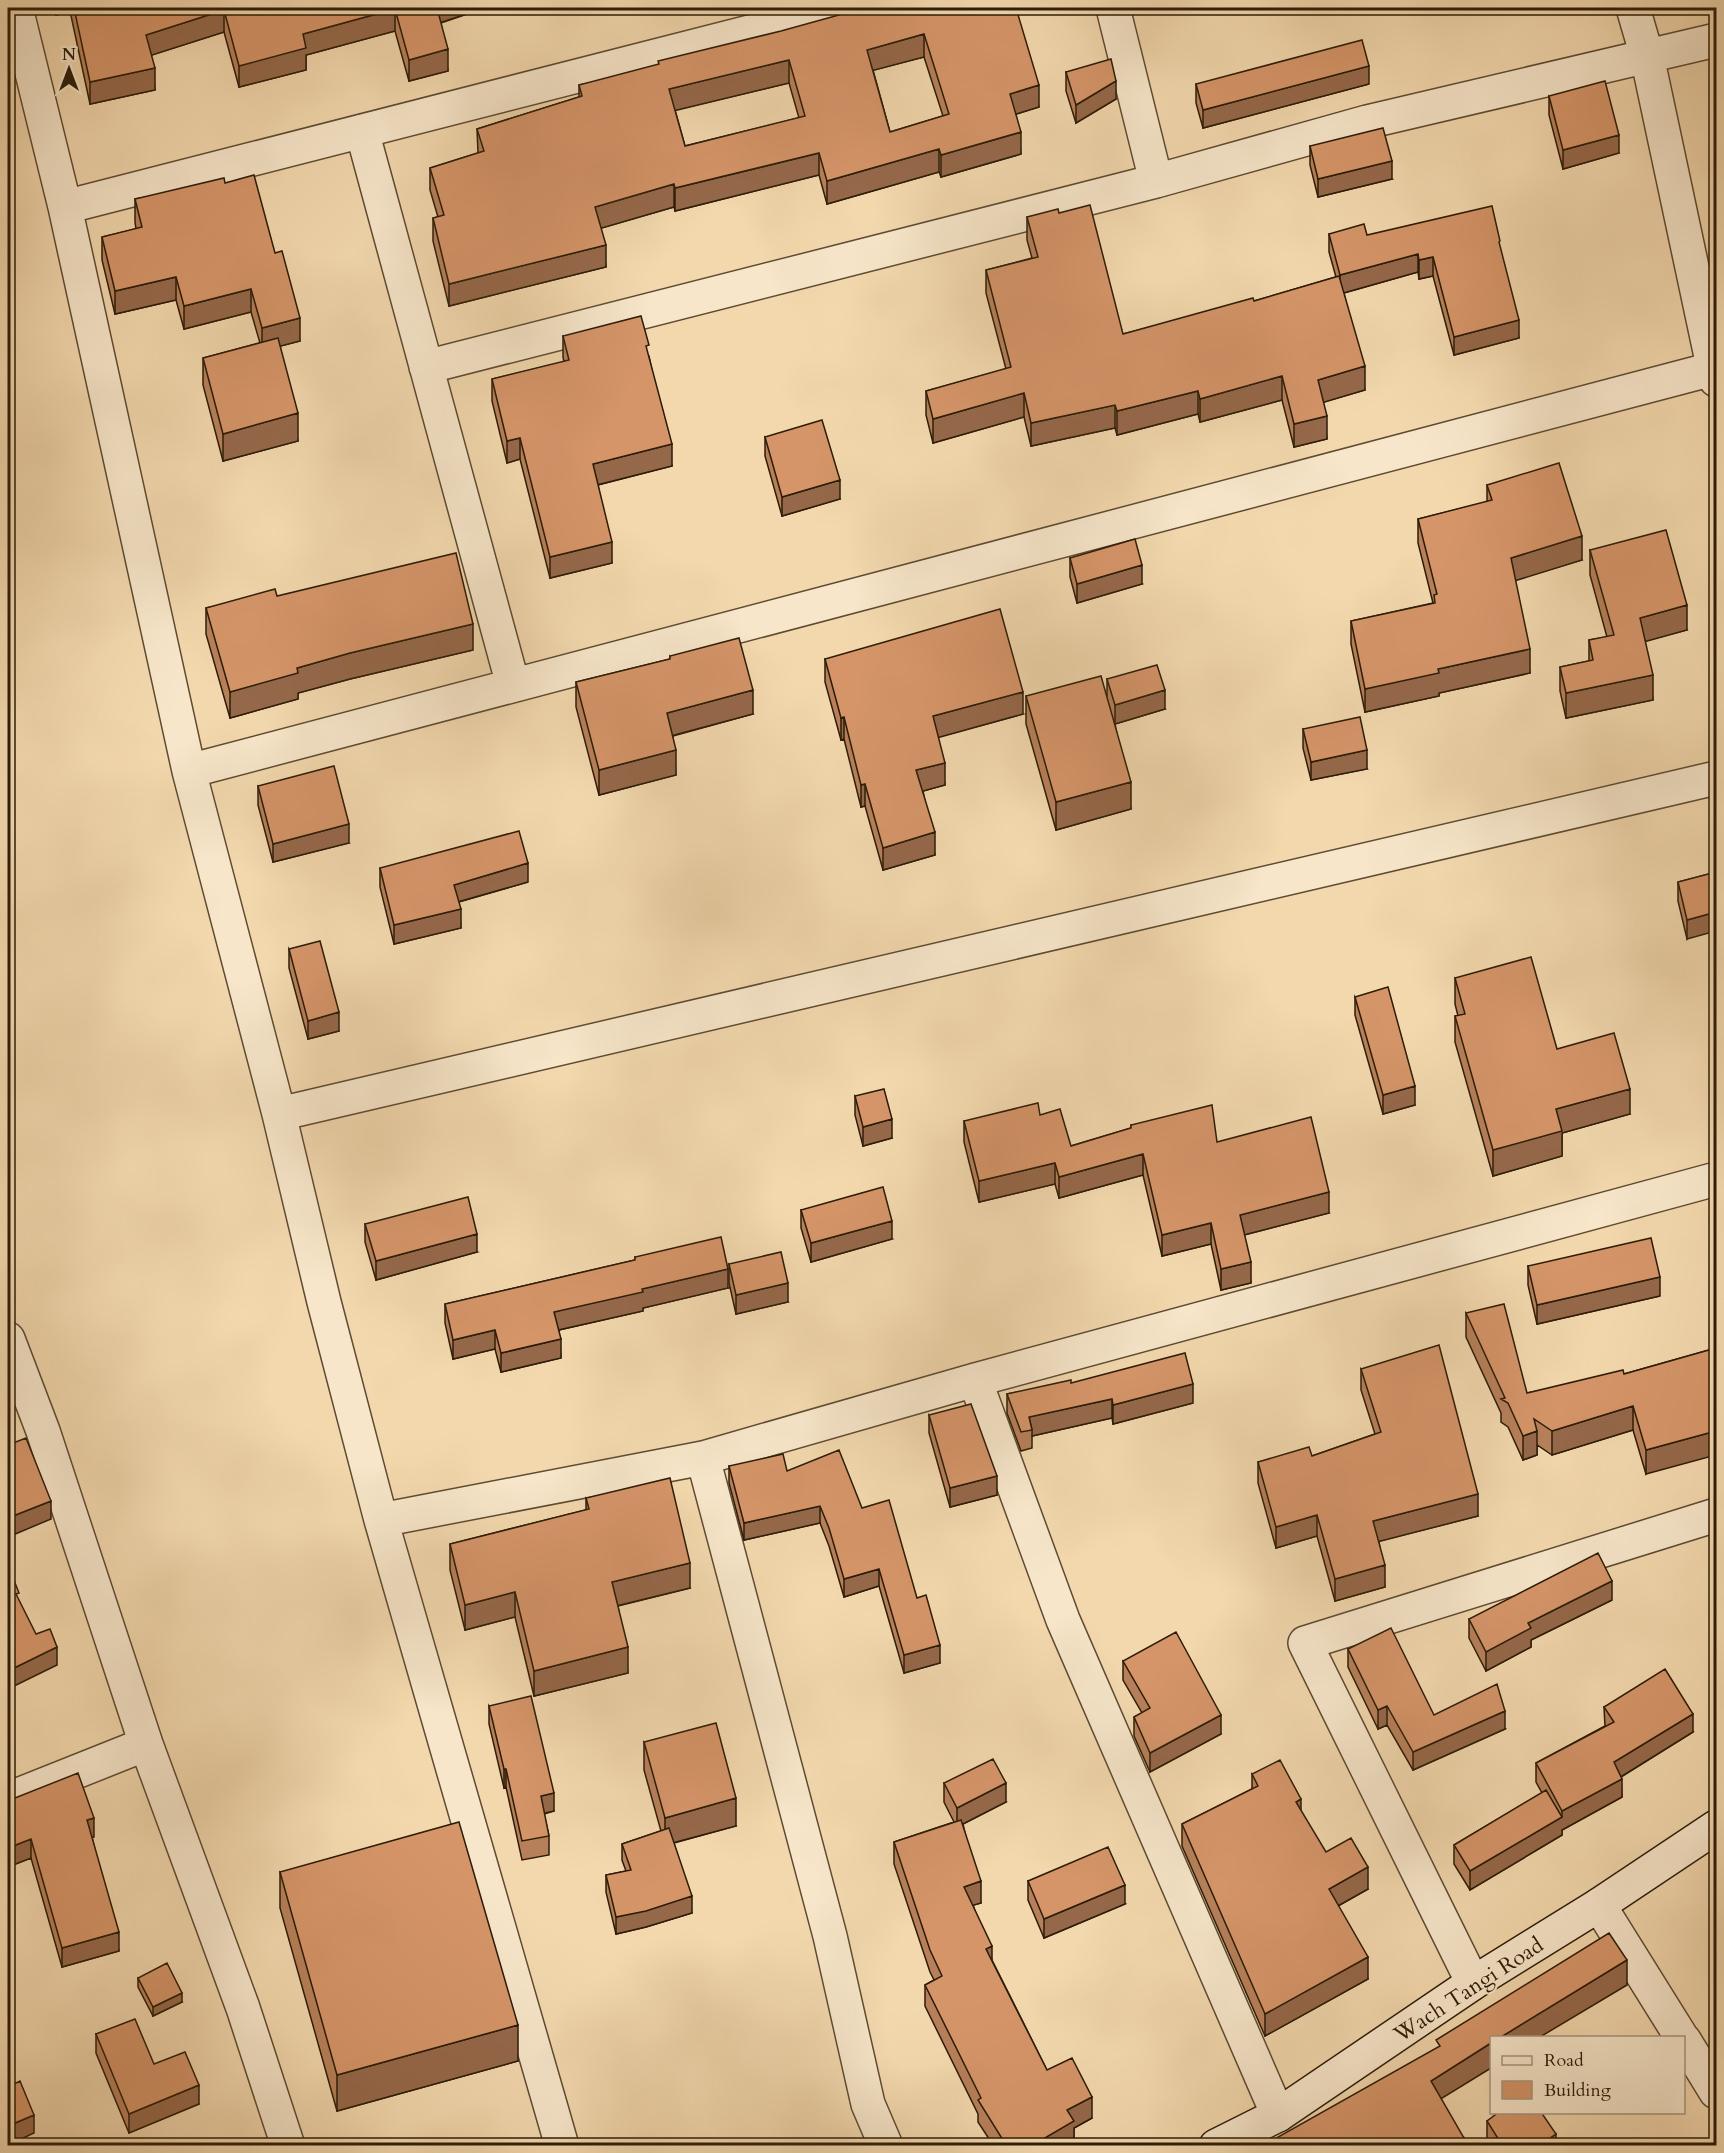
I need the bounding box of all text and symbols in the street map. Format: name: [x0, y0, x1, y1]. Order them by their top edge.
north arrow: [39, 39, 99, 99]
text: N: [62, 44, 76, 66]
street label: Wach Tangi Road: [1387, 1930, 1549, 2050]
legend: [1490, 2036, 1685, 2114]
text: Road: [1544, 2048, 1584, 2073]
text: Building: [1544, 2078, 1612, 2103]

